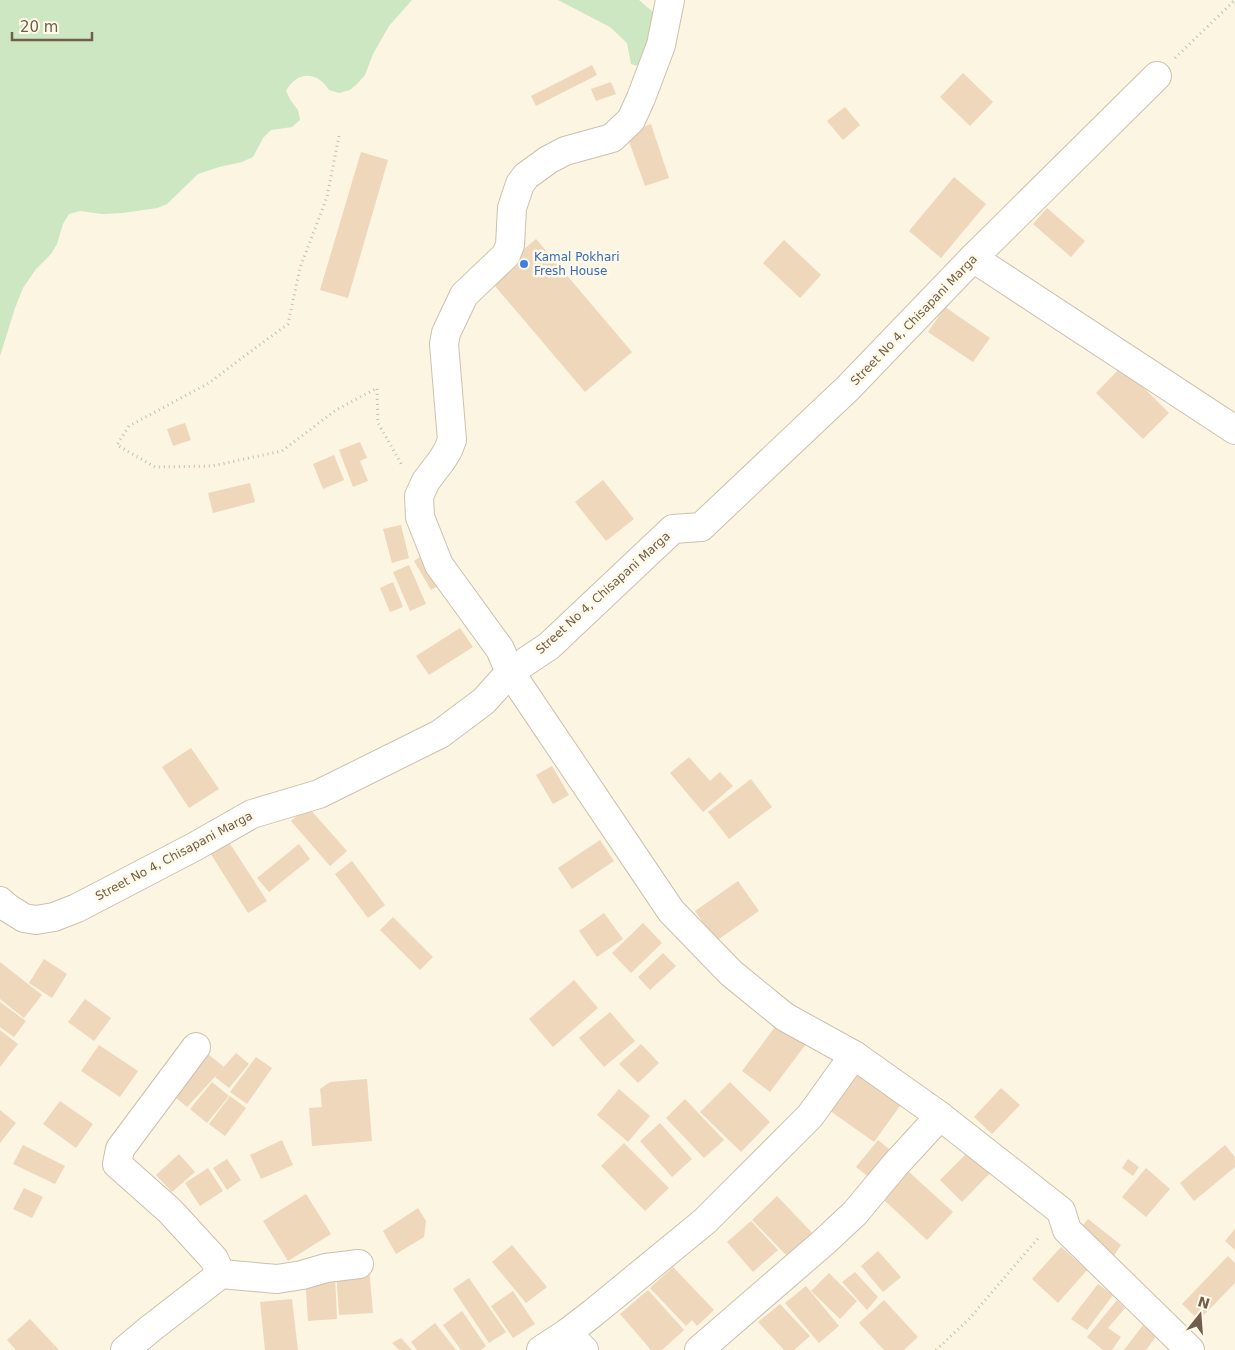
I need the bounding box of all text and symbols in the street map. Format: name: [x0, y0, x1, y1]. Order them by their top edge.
scale bar: [12, 10, 92, 42]
text: 20 m: [20, 18, 58, 36]
place label: Kamal Pokhari Fresh House: [534, 250, 620, 278]
street label: Street No 4, Chisapani Marga: [848, 252, 980, 388]
marker: Kamal Pokhari Fresh House: [518, 258, 530, 270]
street label: Street No 4, Chisapani Marga: [533, 529, 673, 657]
street label: Street No 4, Chisapani Marga: [93, 809, 255, 903]
north arrow: [1175, 1290, 1225, 1340]
text: N: [1196, 1293, 1212, 1312]

